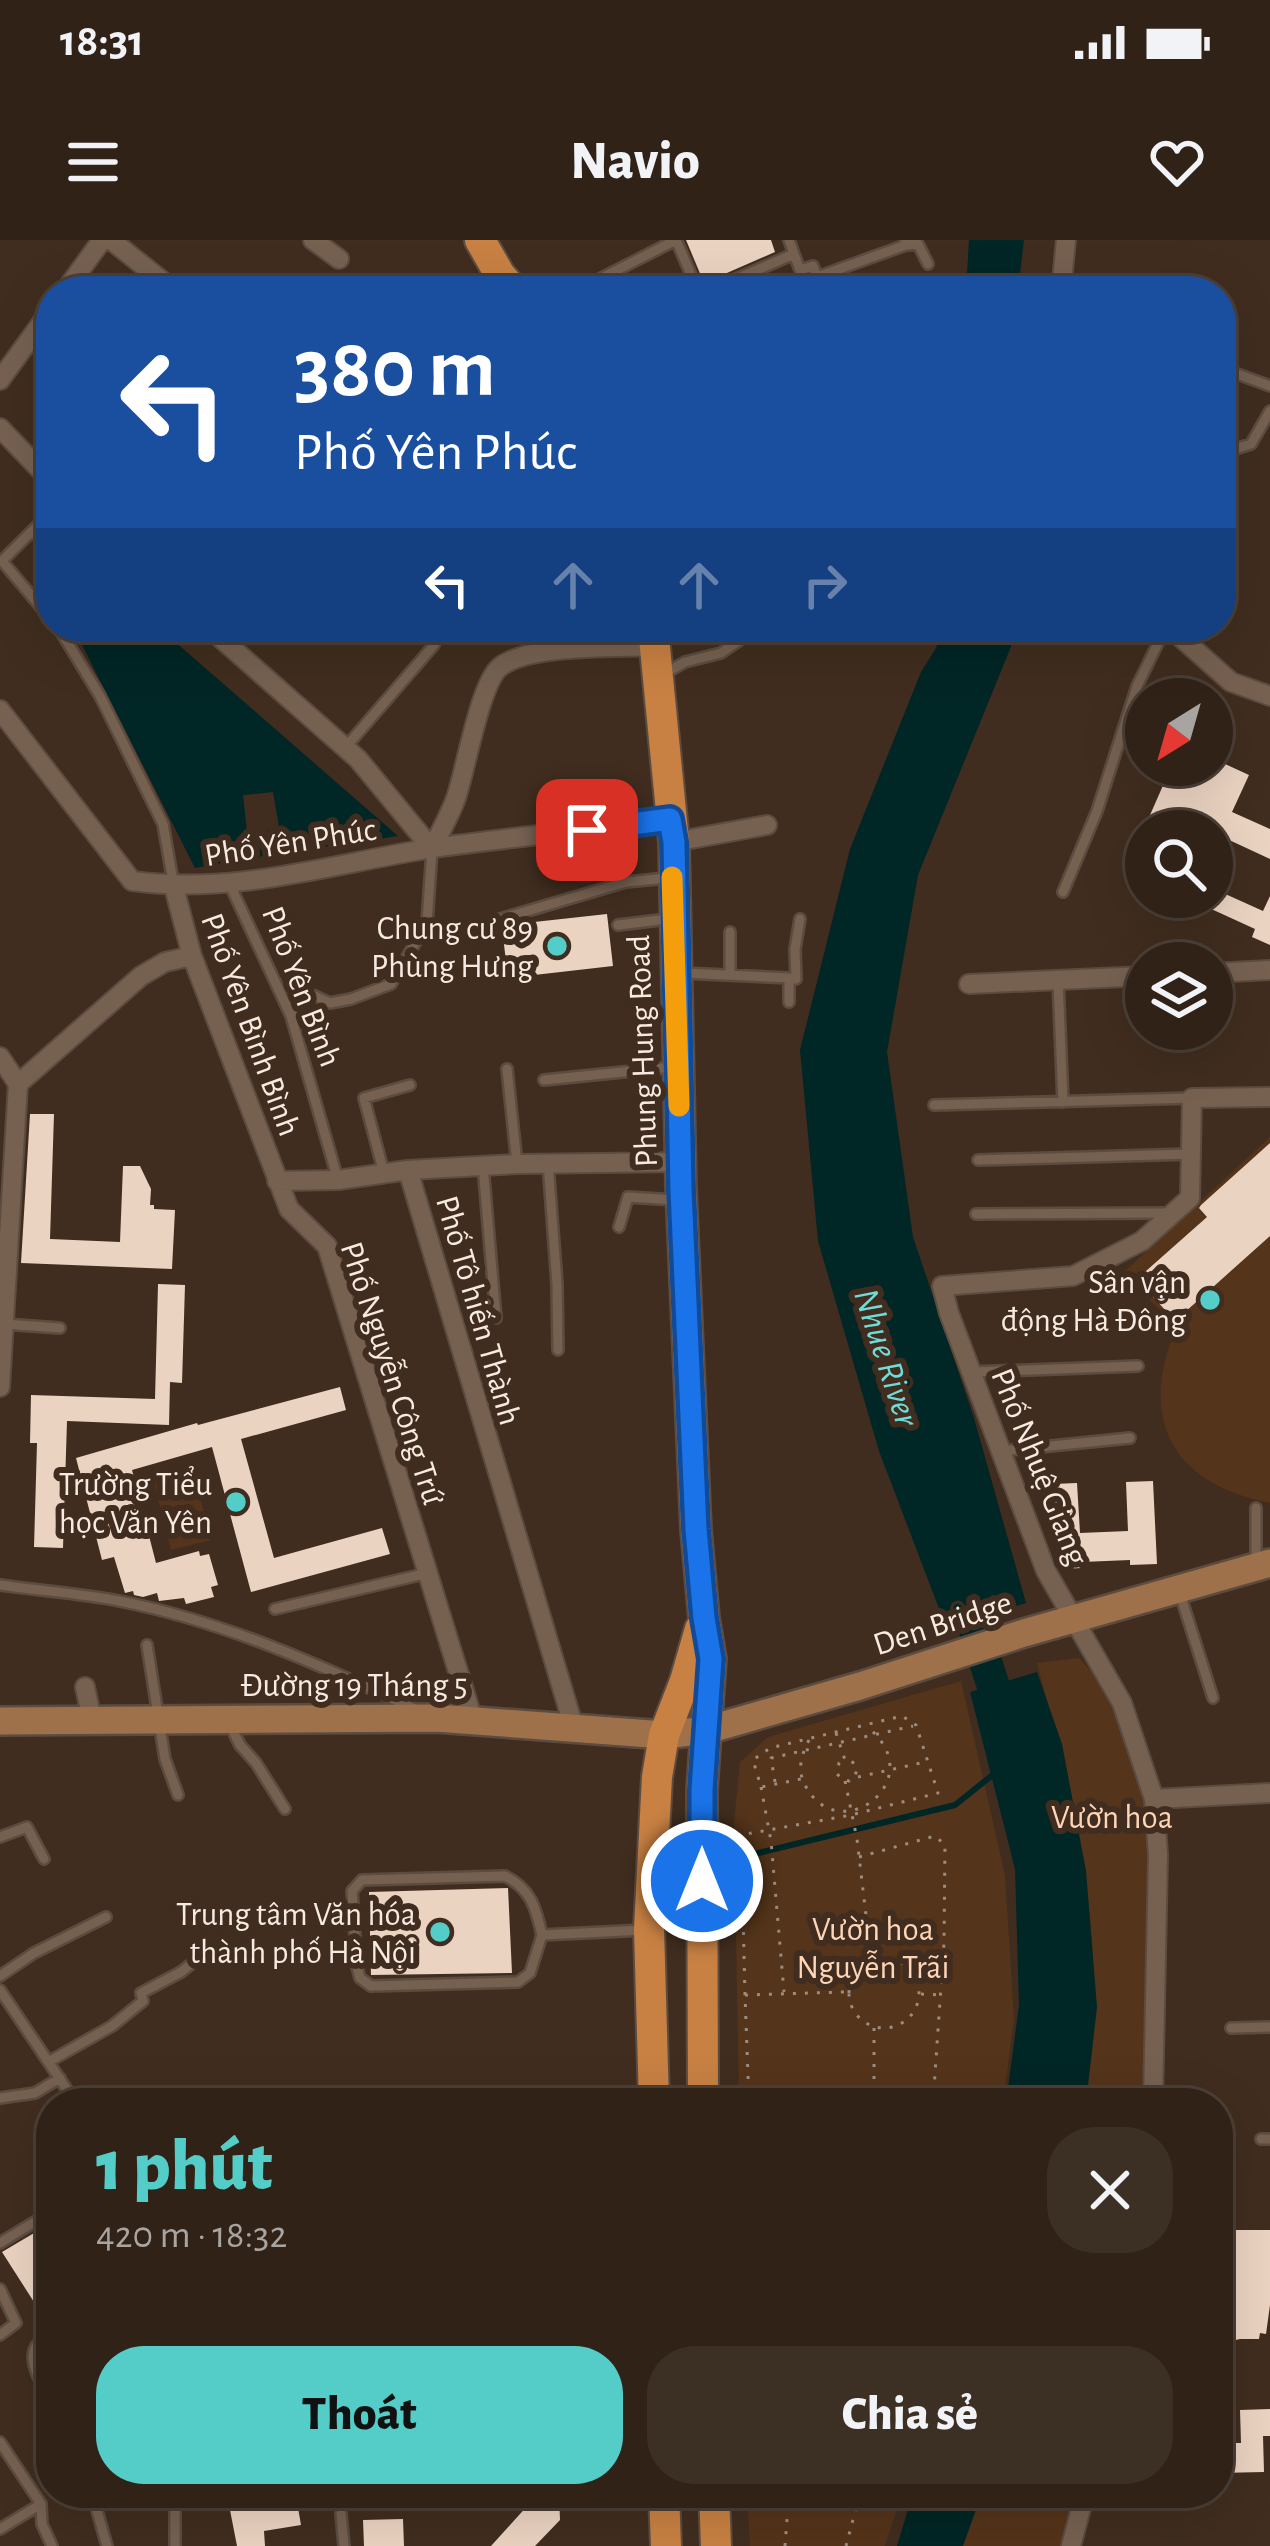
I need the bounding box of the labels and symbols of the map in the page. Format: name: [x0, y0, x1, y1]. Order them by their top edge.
north arrow: [1125, 678, 1233, 786]
pin: [536, 779, 638, 881]
street label: Phố Yên Phúc: [202, 813, 379, 873]
street label: Phố Yên Bình: [255, 902, 347, 1072]
street label: Phố Yên Bình Bình: [194, 909, 306, 1141]
place label: Chung cư 89 Phùng Hưng: [371, 913, 533, 984]
marker: Chung cư 89 Phùng Hưng: [544, 933, 570, 959]
street label: Phung Hung Road: [623, 934, 664, 1168]
street label: Phố Tô hiến Thành: [429, 1192, 527, 1429]
street label: Phố Nguyễn Công Trứ: [333, 1237, 453, 1510]
place label: Sân vận động Hà Đông: [1001, 1267, 1186, 1338]
water label: Nhue River: [847, 1284, 926, 1432]
marker: Sân vận động Hà Đông: [1197, 1287, 1223, 1313]
street label: Phố Nhuệ Giang: [984, 1364, 1094, 1570]
place label: Trường Tiểu học Văn Yên: [59, 1465, 212, 1540]
marker: Trường Tiểu học Văn Yên: [223, 1489, 249, 1515]
street label: Den Bridge: [869, 1587, 1016, 1662]
street label: Đường 19 Tháng 5: [240, 1670, 468, 1703]
park label: Vườn hoa: [1051, 1802, 1173, 1835]
position arrow: [639, 1818, 765, 1944]
place label: Trung tâm Văn hóa thành phố Hà Nội: [176, 1899, 416, 1970]
park label: Vườn hoa Nguyễn Trãi: [796, 1914, 950, 1985]
marker: Trung tâm Văn hóa thành phố Hà Nội: [427, 1919, 453, 1945]

